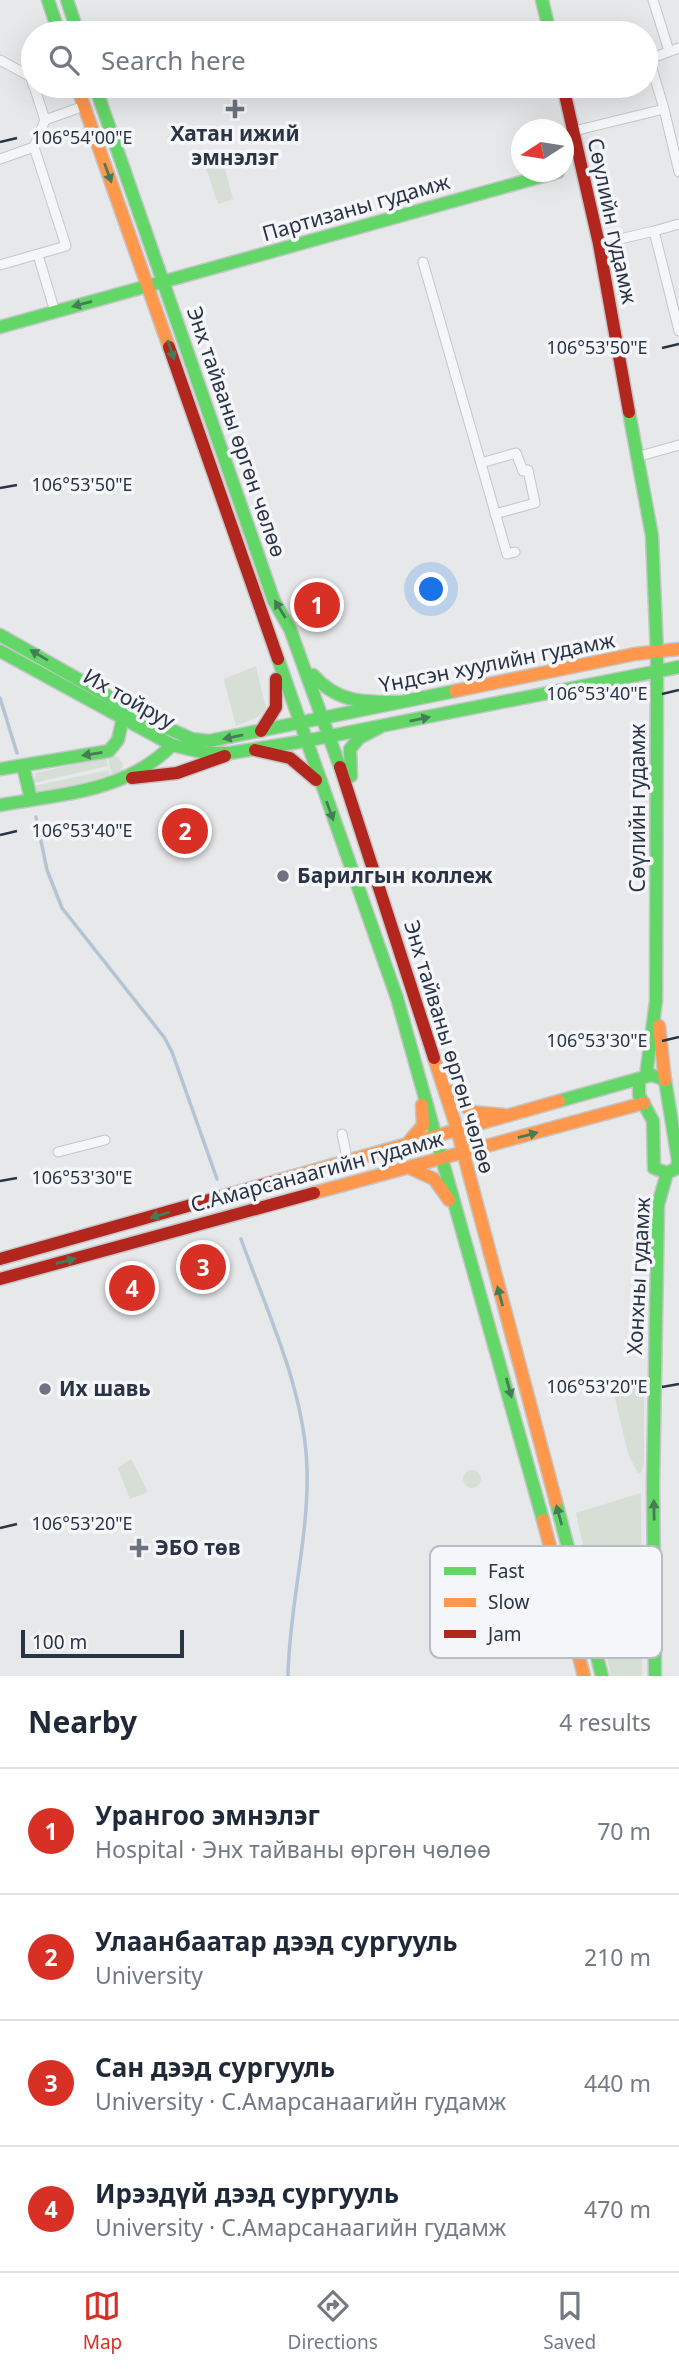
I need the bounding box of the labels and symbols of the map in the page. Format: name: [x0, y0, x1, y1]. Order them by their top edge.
marker: Хатан ижий эмнэлэг: [225, 99, 245, 119]
place label: Хатан ижий эмнэлэг: [170, 119, 300, 171]
north arrow: [511, 119, 574, 182]
text: 106°54'00"E: [31, 125, 133, 149]
street label: Сөүлийн гудамж: [582, 135, 644, 306]
one-way arrow: [103, 163, 114, 184]
street label: Партизаны гудамж: [259, 167, 453, 247]
one-way arrow: [71, 299, 93, 310]
street label: Энх тайваны өргөн чөлөө: [181, 303, 293, 561]
text: 106°53'50"E: [546, 335, 648, 359]
one-way arrow: [166, 340, 177, 361]
text: 106°53'50"E: [31, 472, 133, 496]
your location: [414, 572, 448, 606]
pin: 1: [294, 579, 340, 631]
one-way arrow: [273, 600, 286, 619]
street label: Үндсэн хуулийн гудамж: [376, 625, 617, 699]
one-way arrow: [29, 649, 48, 662]
street label: Их тойруу: [79, 661, 181, 735]
text: 106°53'40"E: [546, 681, 648, 705]
one-way arrow: [409, 713, 431, 724]
street label: Сөүлийн гудамж: [623, 723, 651, 892]
one-way arrow: [222, 732, 244, 743]
one-way arrow: [81, 749, 103, 760]
one-way arrow: [325, 801, 336, 822]
pin: 2: [162, 805, 208, 857]
text: 106°53'40"E: [31, 818, 133, 842]
place label: Барилгын коллеж: [297, 861, 493, 889]
marker: Барилгын коллеж: [275, 868, 291, 884]
street label: Энх тайваны өргөн чөлөө: [398, 917, 502, 1177]
text: 106°53'30"E: [546, 1028, 648, 1052]
street label: С.Амарсанаагийн гудамж: [187, 1124, 446, 1218]
one-way arrow: [517, 1129, 539, 1140]
text: 106°53'30"E: [31, 1165, 133, 1189]
street label: Хонхны гудамж: [620, 1196, 656, 1355]
one-way arrow: [149, 1210, 170, 1220]
pin: 3: [180, 1241, 226, 1293]
one-way arrow: [55, 1255, 77, 1266]
pin: 4: [109, 1262, 155, 1314]
one-way arrow: [495, 1285, 505, 1306]
place label: Их шавь: [59, 1374, 151, 1402]
text: 106°53'20"E: [546, 1374, 648, 1398]
one-way arrow: [504, 1377, 515, 1399]
marker: Их шавь: [37, 1381, 53, 1397]
one-way arrow: [648, 1499, 659, 1521]
one-way arrow: [553, 1505, 563, 1526]
text: 106°53'20"E: [31, 1511, 133, 1535]
place label: ЭБО төв: [155, 1533, 240, 1561]
marker: ЭБО төв: [129, 1538, 149, 1558]
legend: [430, 1546, 662, 1658]
text: Fast: [488, 1558, 525, 1584]
text: Slow: [488, 1589, 529, 1615]
text: Jam: [486, 1621, 522, 1647]
scale bar: [21, 1627, 184, 1659]

